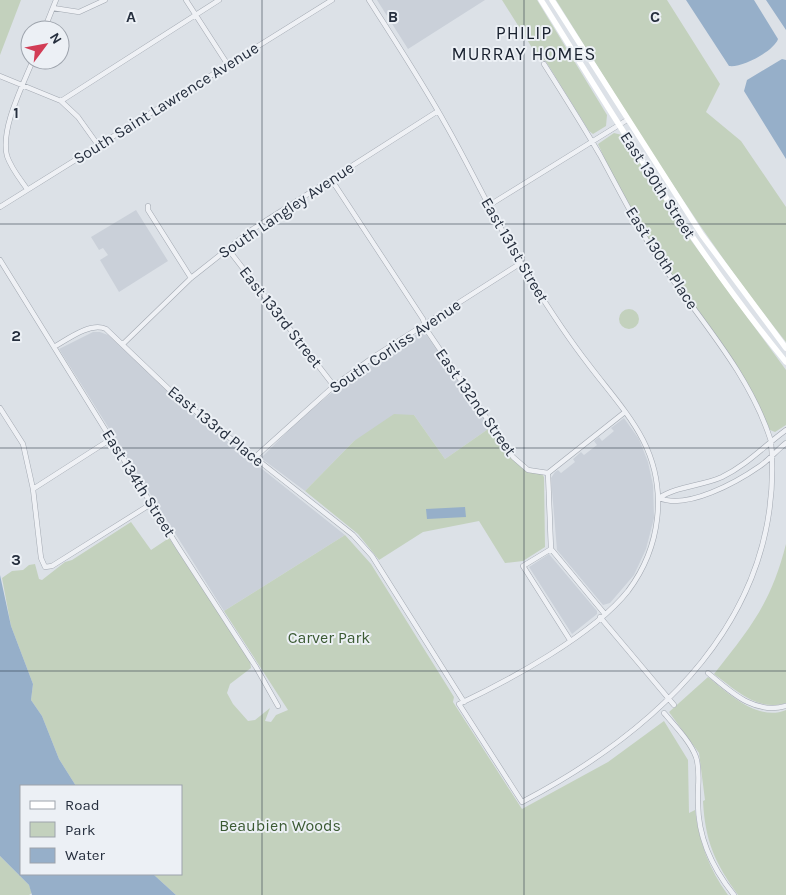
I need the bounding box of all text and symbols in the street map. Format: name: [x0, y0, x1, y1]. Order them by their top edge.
text: A: [126, 7, 136, 26]
text: B: [388, 7, 398, 26]
text: C: [650, 7, 660, 26]
north arrow: [20, 20, 70, 70]
district label: PHILIP MURRAY HOMES: [452, 22, 596, 65]
text: N: [46, 30, 65, 47]
street label: South Saint Lawrence Avenue: [70, 38, 262, 168]
text: 1: [13, 103, 19, 122]
street label: East 130th Street: [616, 128, 700, 242]
street label: South Langley Avenue: [215, 158, 357, 262]
street label: East 131st Street: [477, 194, 553, 306]
street label: East 130th Place: [622, 203, 702, 313]
street label: East 133rd Street: [236, 263, 326, 371]
street label: South Corliss Avenue: [326, 295, 464, 397]
text: 2: [11, 326, 21, 345]
street label: East 132nd Street: [432, 345, 520, 459]
street label: East 133rd Place: [164, 382, 268, 470]
street label: East 134th Street: [98, 426, 180, 540]
text: 3: [11, 550, 21, 569]
park label: Carver Park: [288, 628, 370, 647]
legend: [20, 785, 182, 875]
text: Road: [65, 796, 100, 814]
park label: Beaubien Woods: [219, 816, 341, 835]
text: Park: [65, 821, 95, 839]
text: Water: [65, 846, 106, 864]

